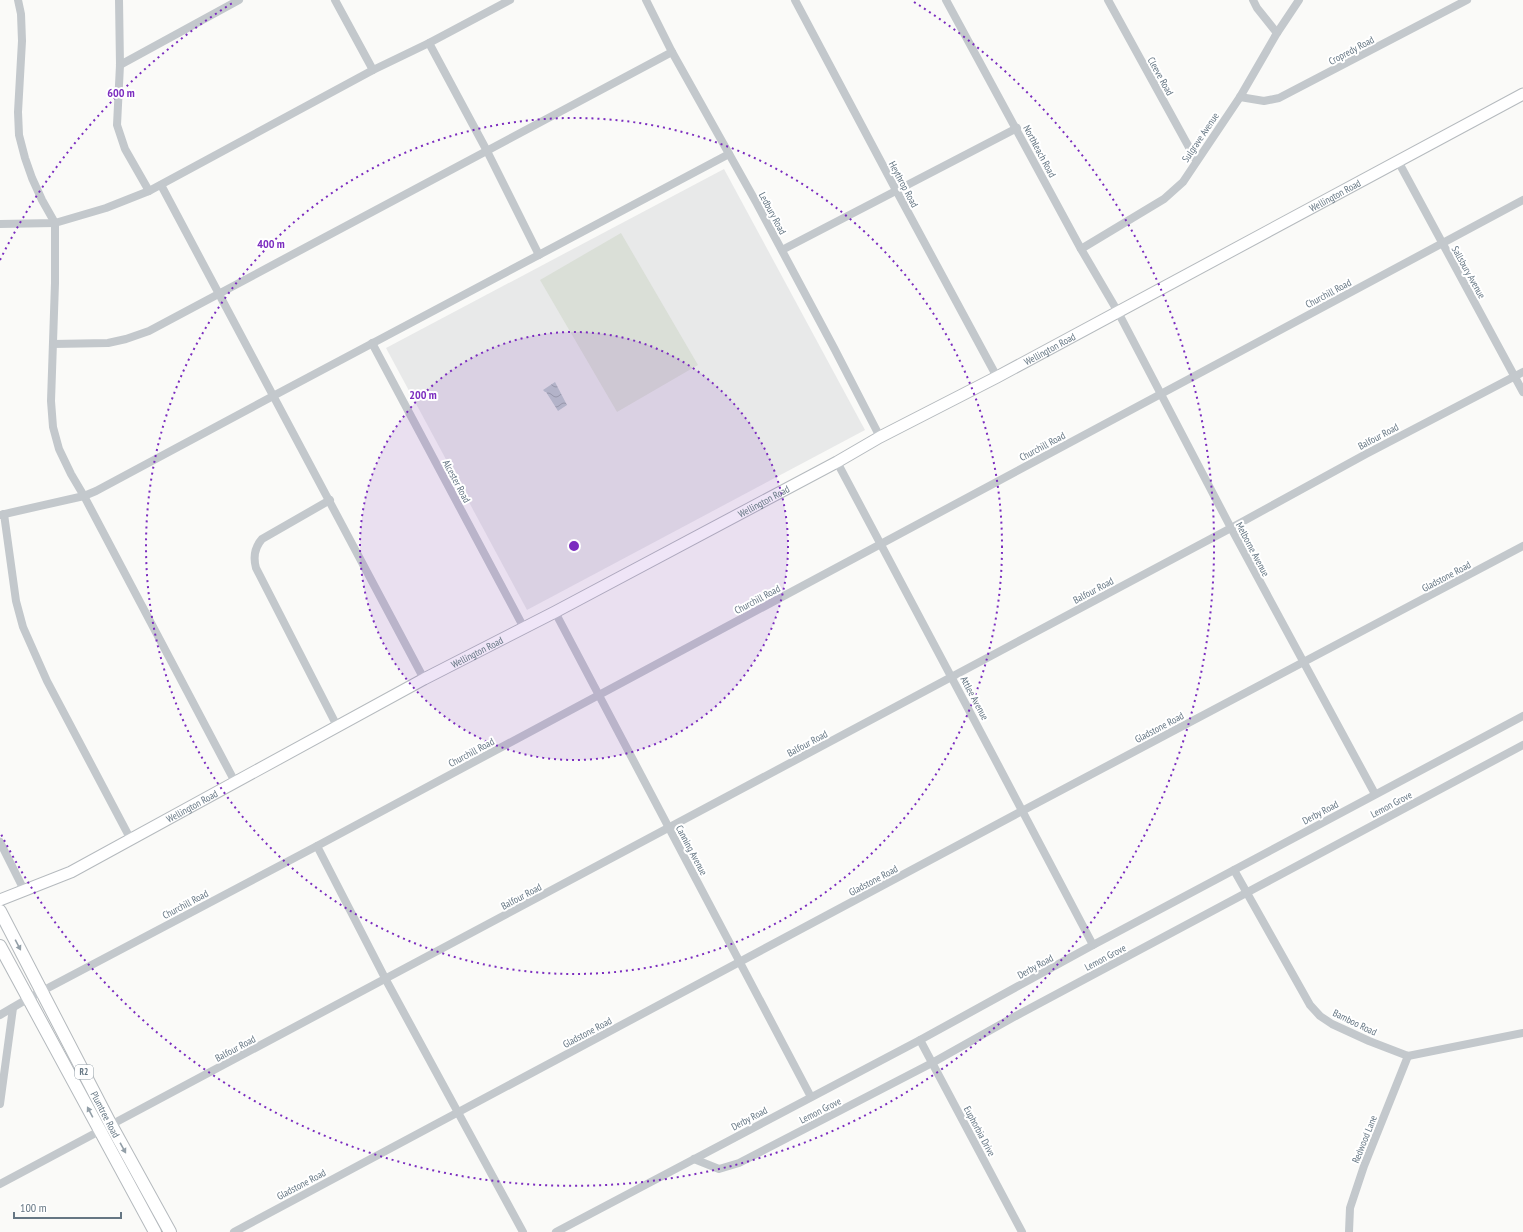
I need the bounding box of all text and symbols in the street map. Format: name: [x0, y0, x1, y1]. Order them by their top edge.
street label: Cropredy Road: [1326, 33, 1376, 68]
street label: Cleeve Road: [1145, 55, 1176, 98]
text: 600 m: [107, 85, 135, 100]
street label: Sulgrave Avenue: [1179, 110, 1222, 165]
street label: Northleach Road: [1020, 123, 1059, 180]
street label: Heythrop Road: [886, 159, 921, 210]
street label: Wellington Road: [1307, 177, 1363, 215]
street label: Ledbury Road: [756, 190, 789, 237]
text: 400 m: [257, 236, 285, 251]
street label: Sallsbury Avenue: [1449, 244, 1488, 301]
street label: Churchill Road: [1303, 276, 1353, 311]
street label: Wellington Road: [1022, 330, 1078, 368]
text: 200 m: [409, 387, 437, 402]
street label: Balfour Road: [1356, 420, 1401, 453]
street label: Churchill Road: [1017, 429, 1067, 464]
street label: Alcester Road: [440, 458, 473, 505]
street label: Wellington Road: [736, 482, 792, 521]
street label: Melborne Avenue: [1233, 520, 1272, 579]
centre of rings: [567, 539, 581, 553]
street label: Gladstone Road: [1419, 558, 1473, 595]
street label: Balfour Road: [1071, 574, 1116, 607]
street label: Churchill Road: [732, 582, 782, 617]
street label: Wellington Road: [449, 634, 505, 671]
street label: Attlee Avenue: [958, 674, 992, 722]
street label: Gladstone Road: [1132, 709, 1186, 746]
street label: Balfour Road: [785, 727, 830, 760]
street label: Churchill Road: [446, 735, 496, 770]
street label: Wellington Road: [164, 787, 220, 826]
street label: Lemon Grove: [1368, 788, 1414, 821]
street label: Derby Road: [1300, 798, 1341, 827]
street label: Canning Avenue: [673, 823, 710, 878]
street label: Gladstone Road: [846, 862, 900, 899]
street label: Balfour Road: [499, 880, 544, 913]
street label: Churchill Road: [160, 887, 210, 922]
one-way arrow: [15, 940, 21, 951]
street label: Lemon Grove: [1082, 941, 1128, 974]
street label: Derby Road: [1015, 951, 1055, 982]
street label: Bamboo Road: [1331, 1006, 1379, 1039]
street label: Gladstone Road: [560, 1014, 614, 1051]
street label: Balfour Road: [213, 1032, 258, 1065]
road number: R2: [75, 1065, 93, 1079]
street label: Plumtree Road: [88, 1089, 123, 1140]
street label: Lemon Grove: [797, 1094, 843, 1126]
street label: Derby Road: [729, 1104, 770, 1133]
street label: Euphorbia Drive: [961, 1104, 998, 1159]
one-way arrow: [86, 1106, 93, 1118]
street label: Redwood Lane: [1349, 1113, 1380, 1165]
one-way arrow: [120, 1142, 127, 1154]
street label: Gladstone Road: [274, 1166, 328, 1203]
scale bar: [14, 1194, 121, 1220]
text: 100 m: [20, 1200, 47, 1215]

